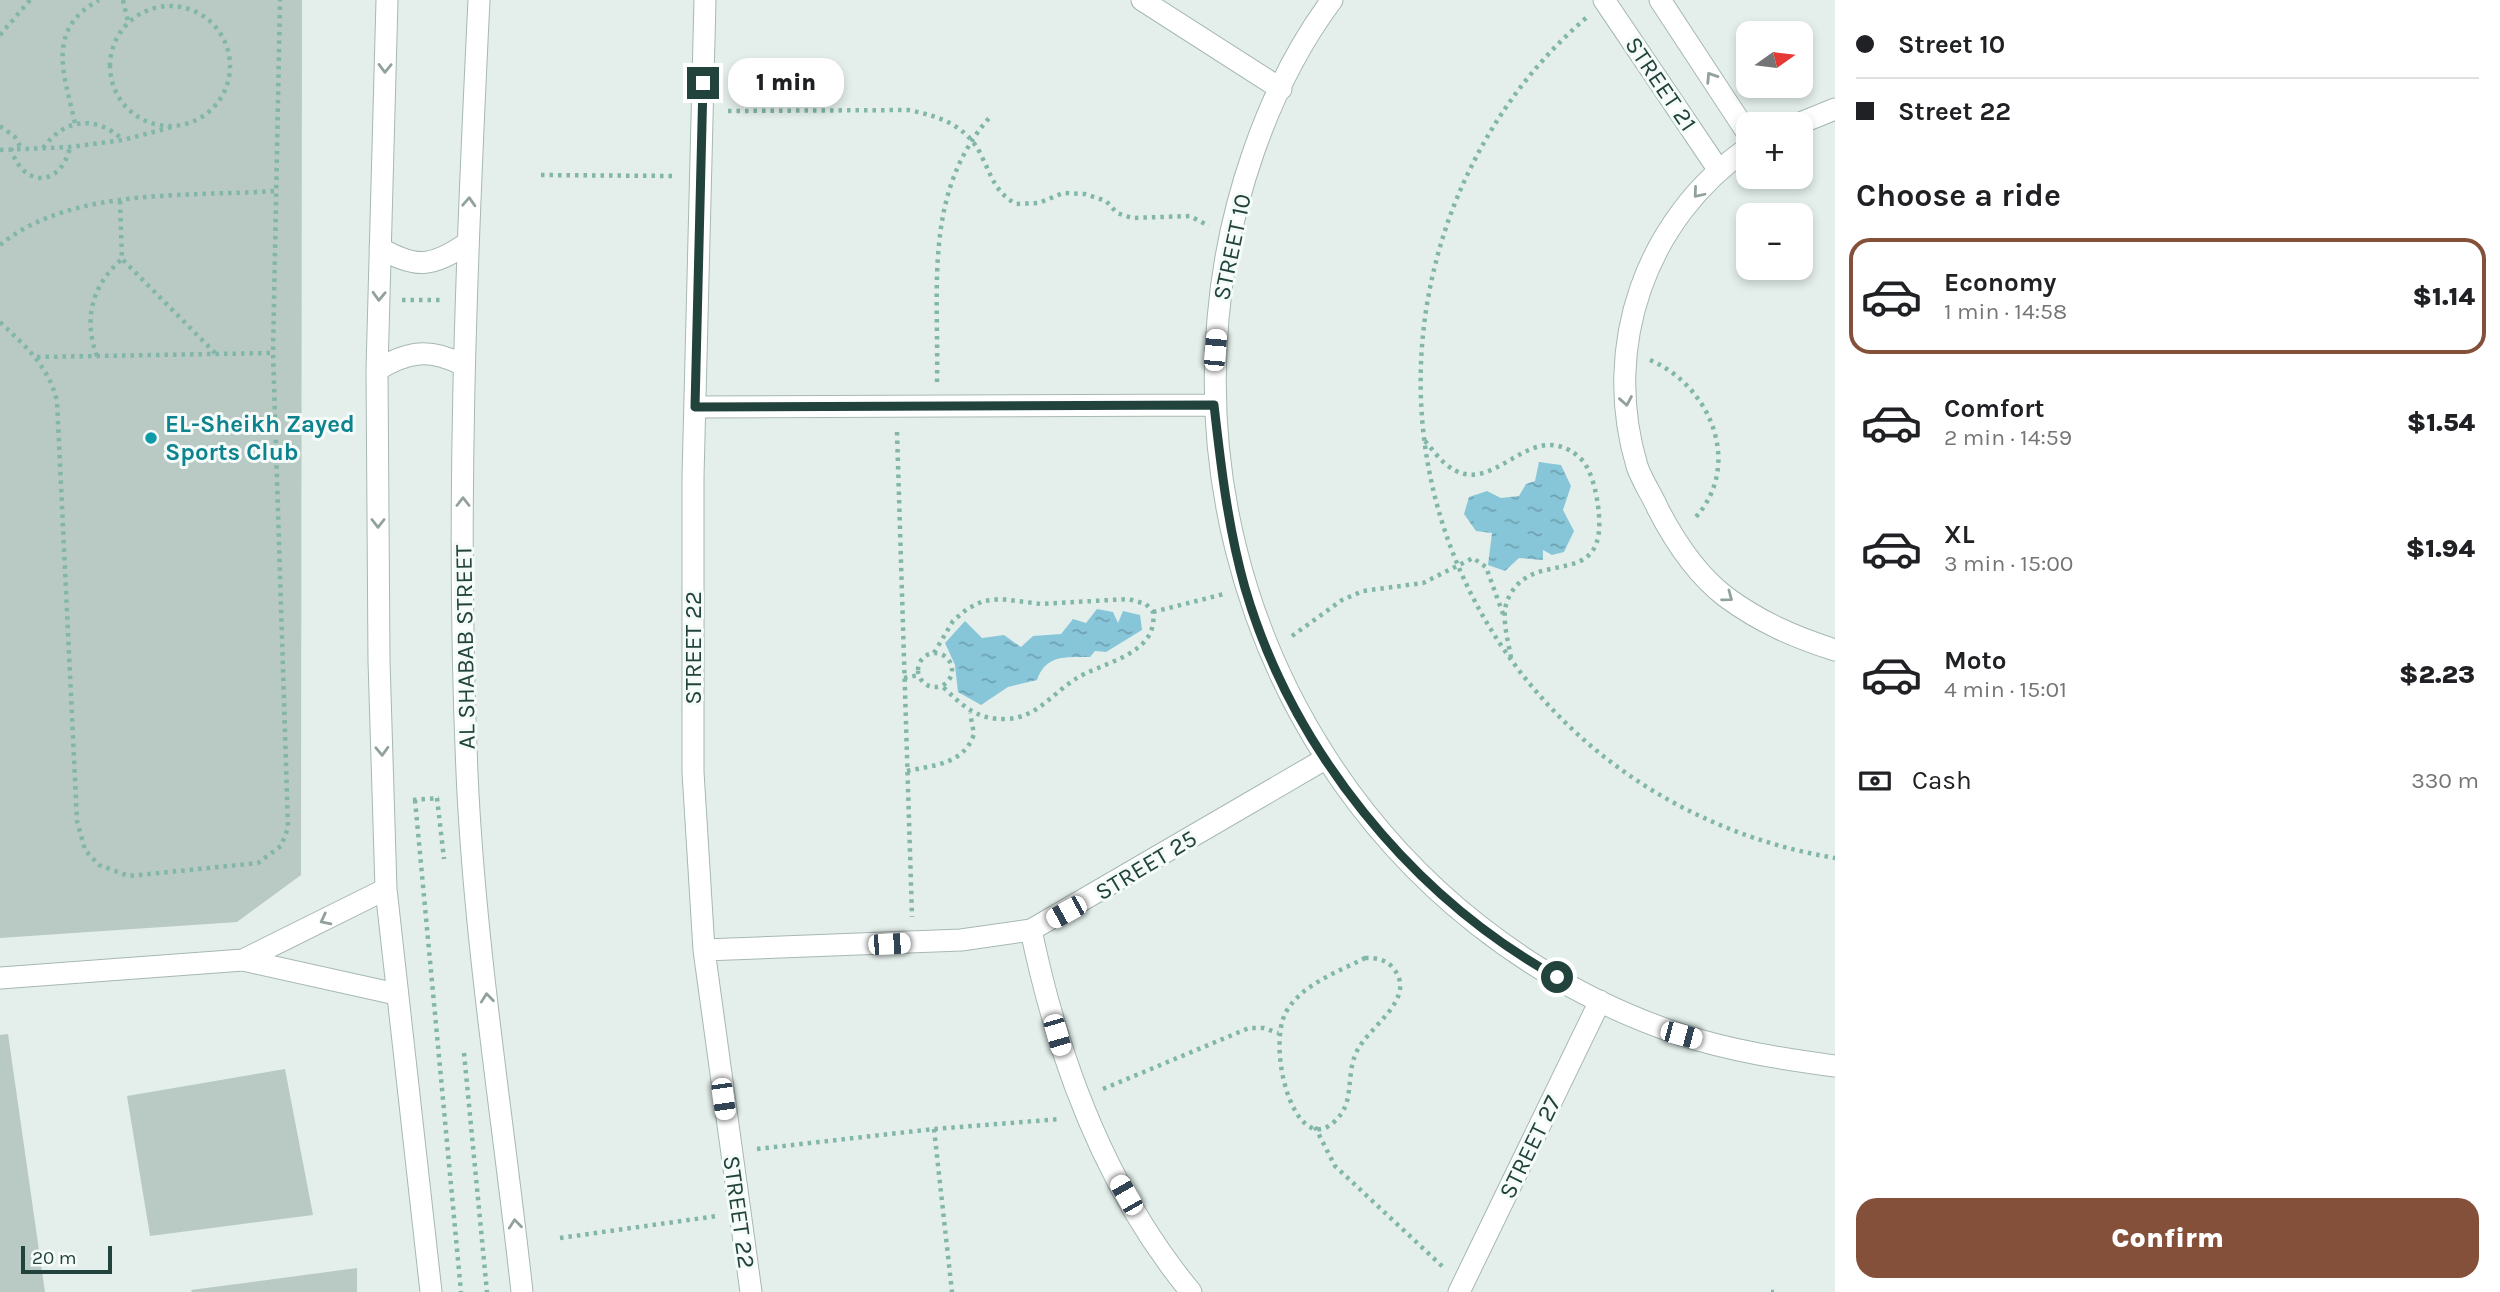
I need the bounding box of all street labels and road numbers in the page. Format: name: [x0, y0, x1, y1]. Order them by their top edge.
street label: STREET 21: [1619, 32, 1703, 136]
street label: STREET 10: [1207, 191, 1257, 303]
street label: AL SHABAB STREET: [449, 544, 481, 750]
street label: STREET 22: [679, 591, 707, 705]
street label: STREET 25: [1090, 824, 1202, 906]
street label: STREET 27: [1493, 1091, 1567, 1203]
street label: STREET 22: [717, 1154, 761, 1270]

